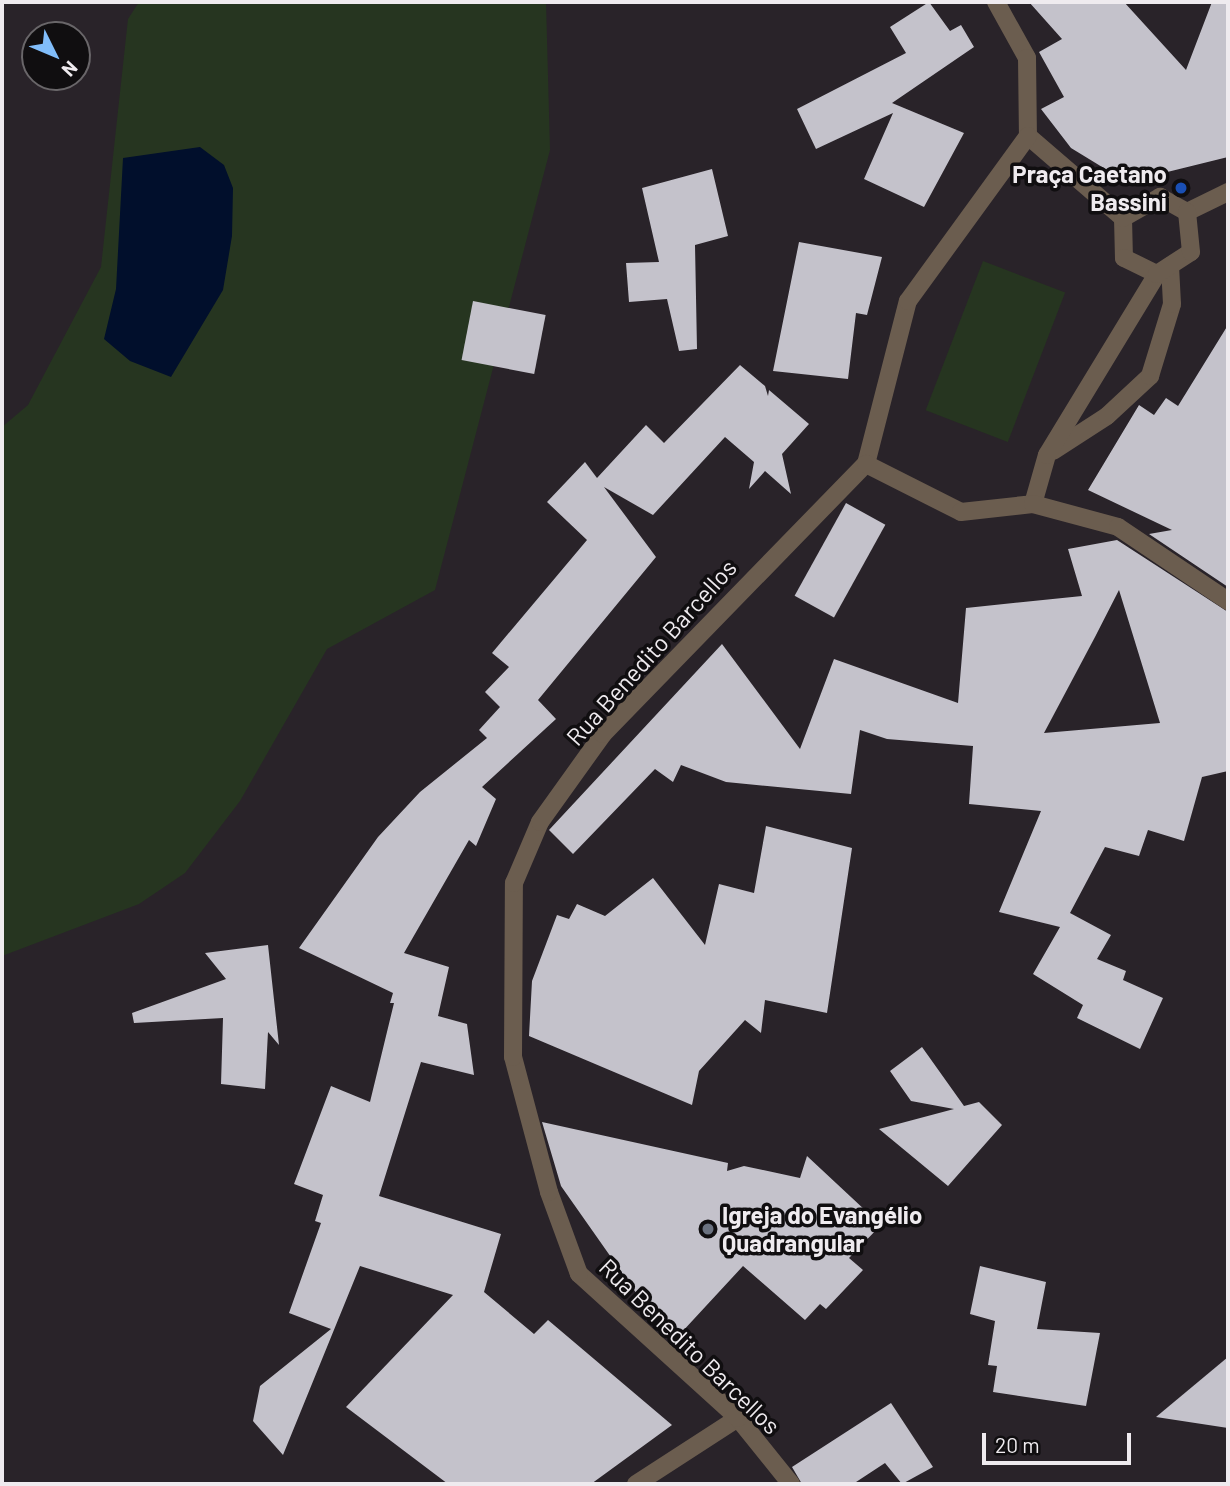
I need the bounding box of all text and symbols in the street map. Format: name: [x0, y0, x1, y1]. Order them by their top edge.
north arrow: [21, 21, 91, 91]
text: N: [58, 57, 83, 82]
place label: Praça Caetano Bassini: [1012, 160, 1167, 216]
marker: Praça Caetano Bassini: [1173, 180, 1189, 196]
street label: Rua Benedito Barcellos: [560, 553, 742, 751]
place label: Igreja do Evangélio Quadrangular: [722, 1201, 922, 1257]
marker: Igreja do Evangélio Quadrangular: [700, 1221, 716, 1237]
street label: Rua Benedito Barcellos: [594, 1252, 786, 1440]
scale bar: [985, 1420, 1134, 1464]
text: 20 m: [995, 1432, 1040, 1457]

